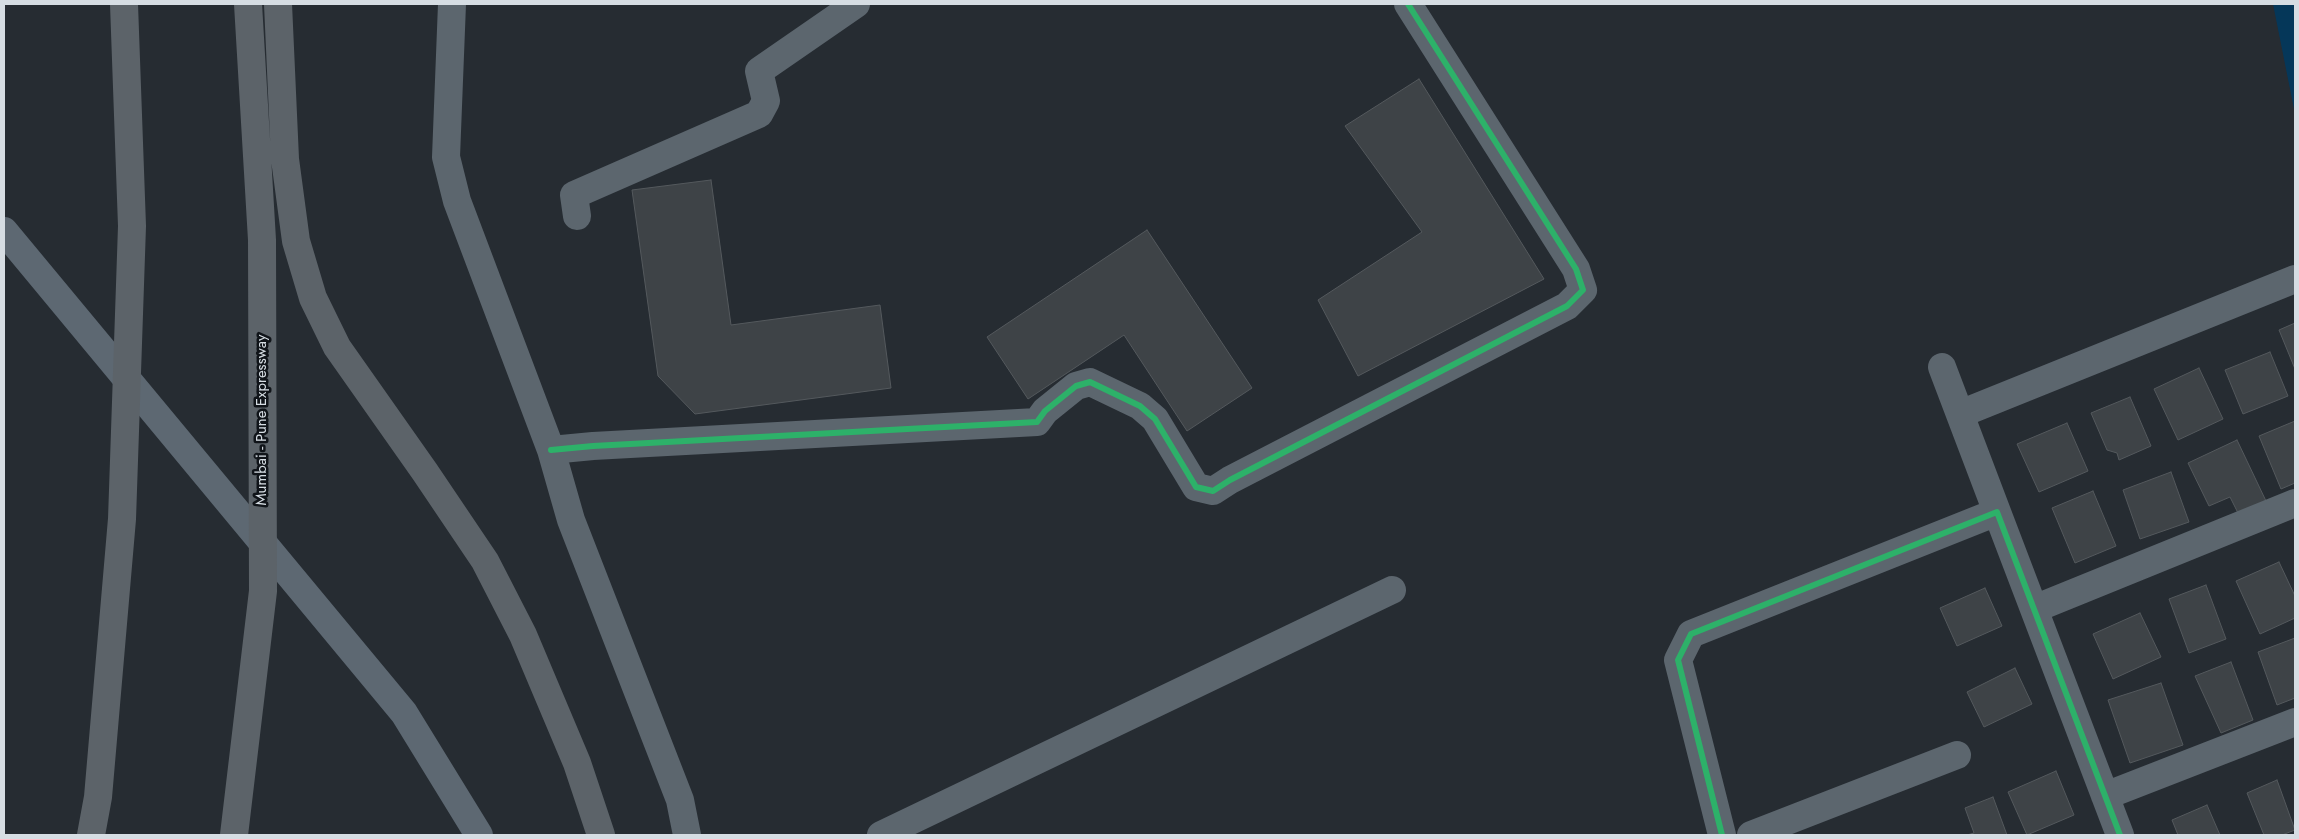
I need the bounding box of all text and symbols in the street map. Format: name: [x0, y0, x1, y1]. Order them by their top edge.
street label: Mumbai - Pune Expressway: [253, 334, 271, 506]

